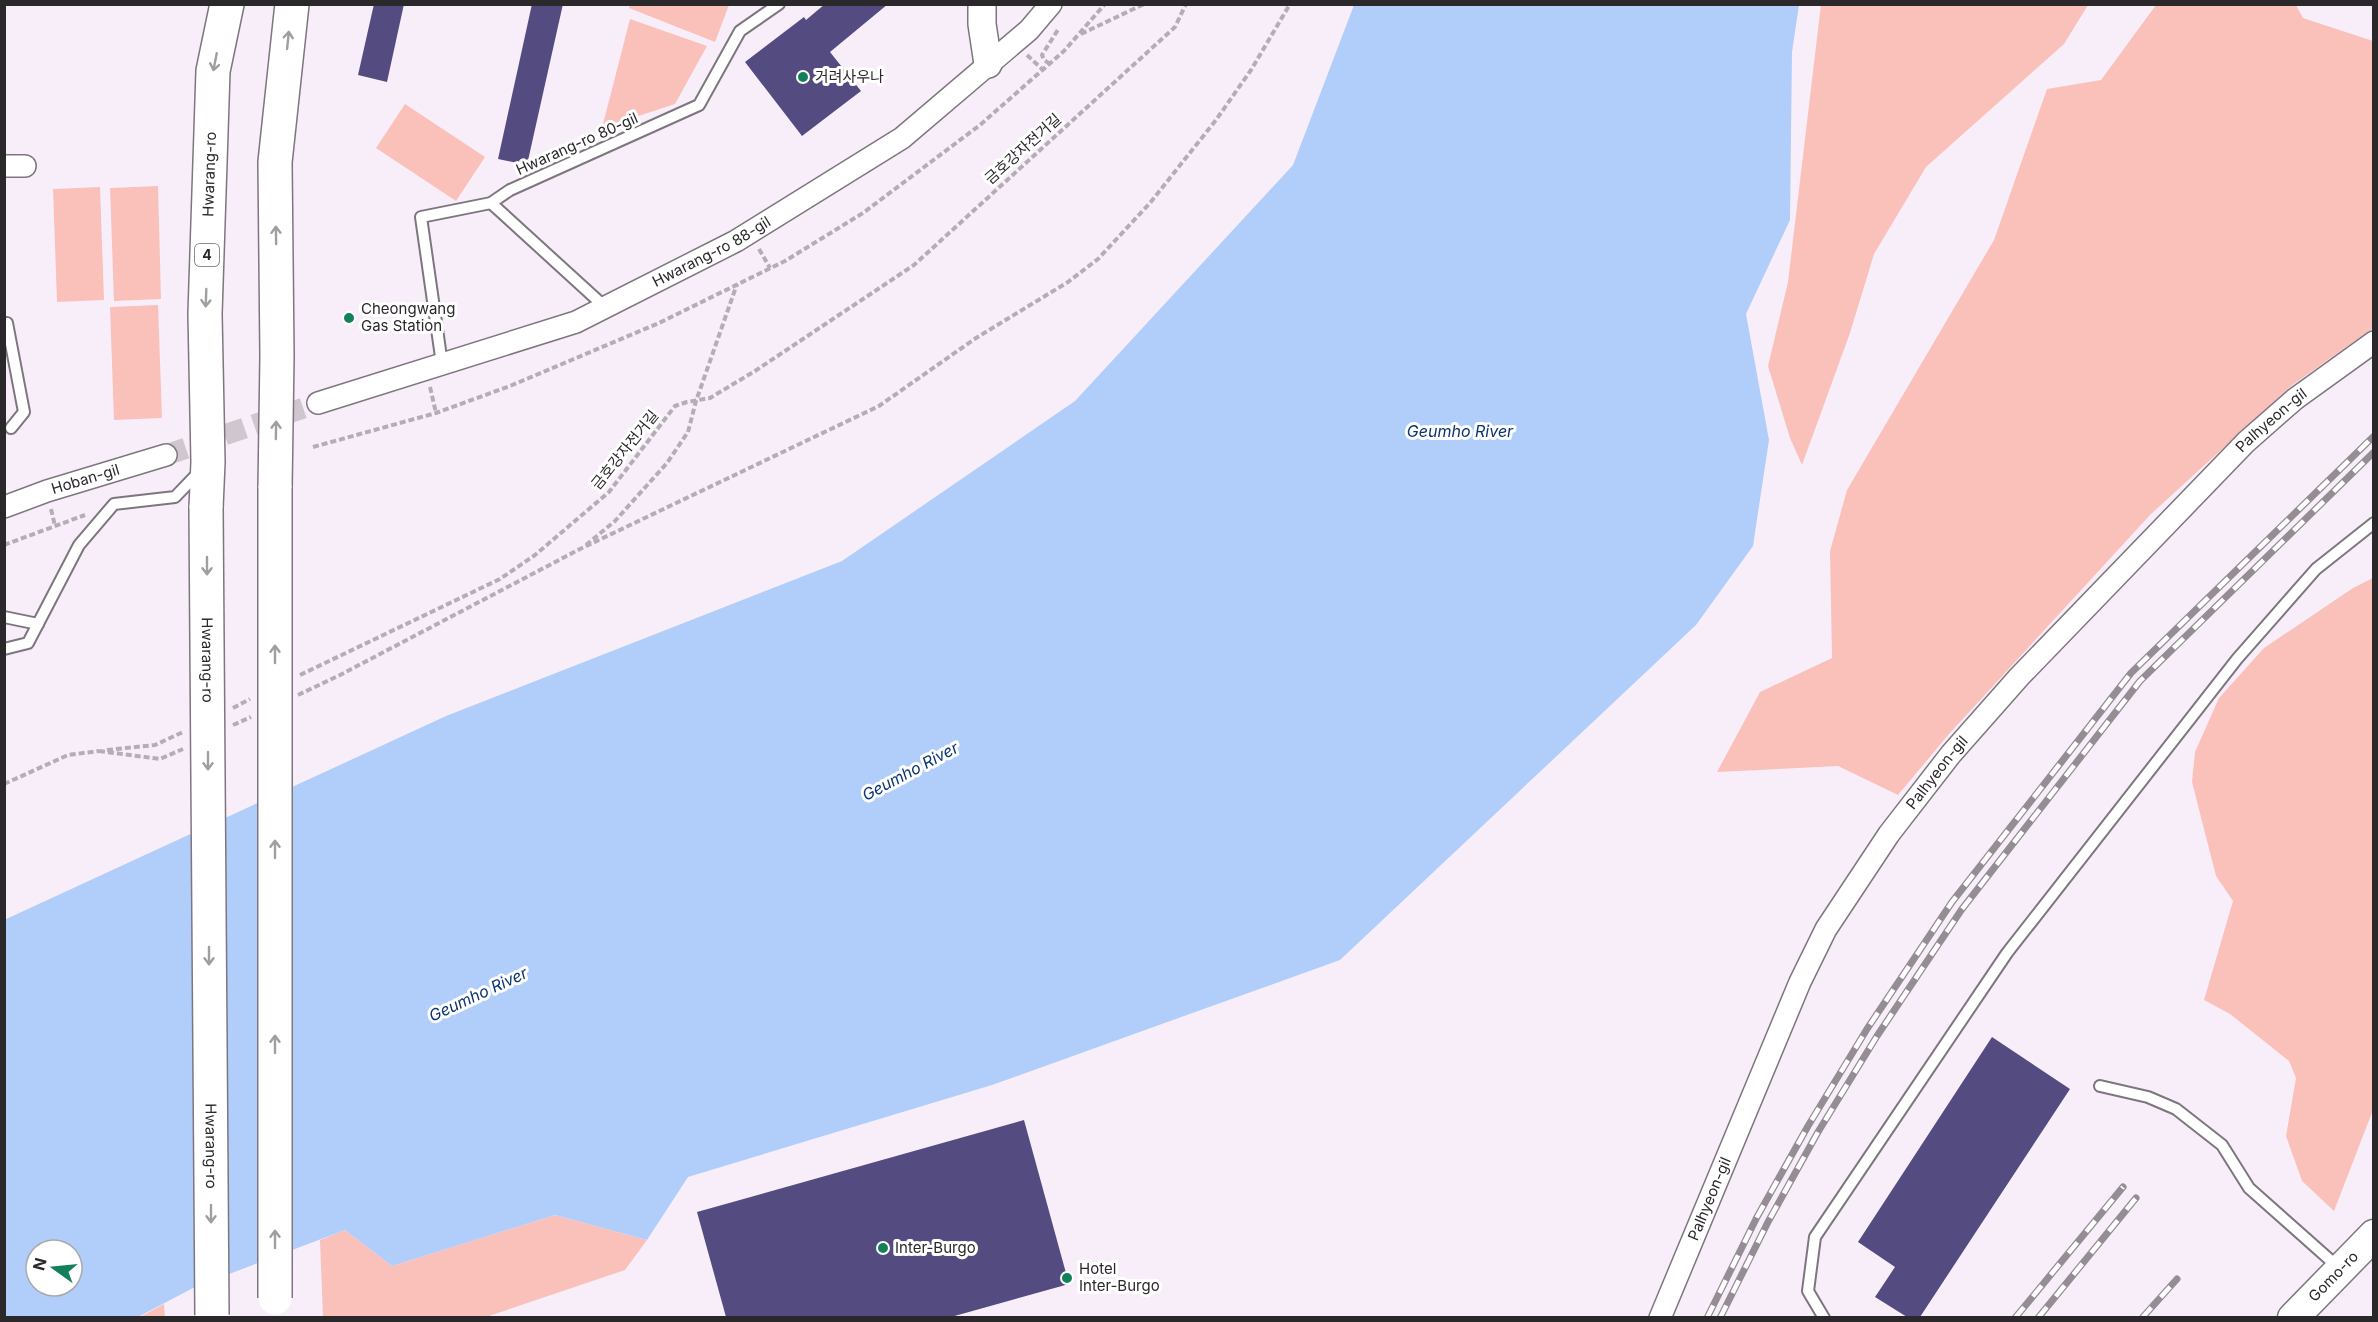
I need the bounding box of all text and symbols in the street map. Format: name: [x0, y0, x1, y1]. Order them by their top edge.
one-way arrow: [283, 31, 294, 51]
one-way arrow: [209, 52, 220, 71]
place label: 거려사우나: [815, 67, 884, 86]
marker: 거려사우나: [796, 70, 810, 84]
street label: Hwarang-ro 80-gil: [513, 108, 641, 179]
street label: 금호강자전거길: [980, 109, 1065, 188]
street label: Hwarang-ro: [198, 131, 220, 217]
street label: Hwarang-ro 88-gil: [649, 212, 774, 291]
one-way arrow: [270, 225, 281, 245]
road number: 4: [195, 244, 219, 266]
one-way arrow: [200, 288, 211, 308]
place label: Cheongwang Gas Station: [361, 299, 455, 335]
marker: Cheongwang Gas Station: [342, 311, 356, 325]
street label: Palhyeon-gil: [2231, 384, 2310, 456]
street label: 금호강자전거길: [587, 406, 662, 493]
one-way arrow: [270, 420, 282, 440]
water label: Geumho River: [1407, 421, 1514, 441]
street label: Hoban-gil: [49, 460, 122, 498]
one-way arrow: [201, 556, 213, 576]
street label: Hwarang-ro: [198, 617, 217, 703]
one-way arrow: [269, 645, 281, 665]
street label: Palhyeon-gil: [1902, 732, 1972, 813]
water label: Geumho River: [858, 737, 962, 805]
one-way arrow: [202, 751, 214, 771]
one-way arrow: [269, 840, 281, 860]
one-way arrow: [203, 946, 215, 966]
water label: Geumho River: [426, 962, 531, 1026]
one-way arrow: [269, 1035, 281, 1055]
street label: Hwarang-ro: [201, 1103, 221, 1189]
street label: Palhyeon-gil: [1683, 1154, 1735, 1243]
one-way arrow: [205, 1204, 217, 1224]
one-way arrow: [269, 1230, 281, 1250]
north arrow: [24, 1238, 84, 1298]
place label: Inter-Burgo: [895, 1238, 976, 1257]
marker: Inter-Burgo: [876, 1241, 890, 1255]
street label: Gomo-ro: [2304, 1247, 2362, 1306]
text: N: [28, 1256, 51, 1273]
place label: Hotel Inter-Burgo: [1079, 1259, 1160, 1295]
marker: Hotel Inter-Burgo: [1060, 1271, 1074, 1285]

